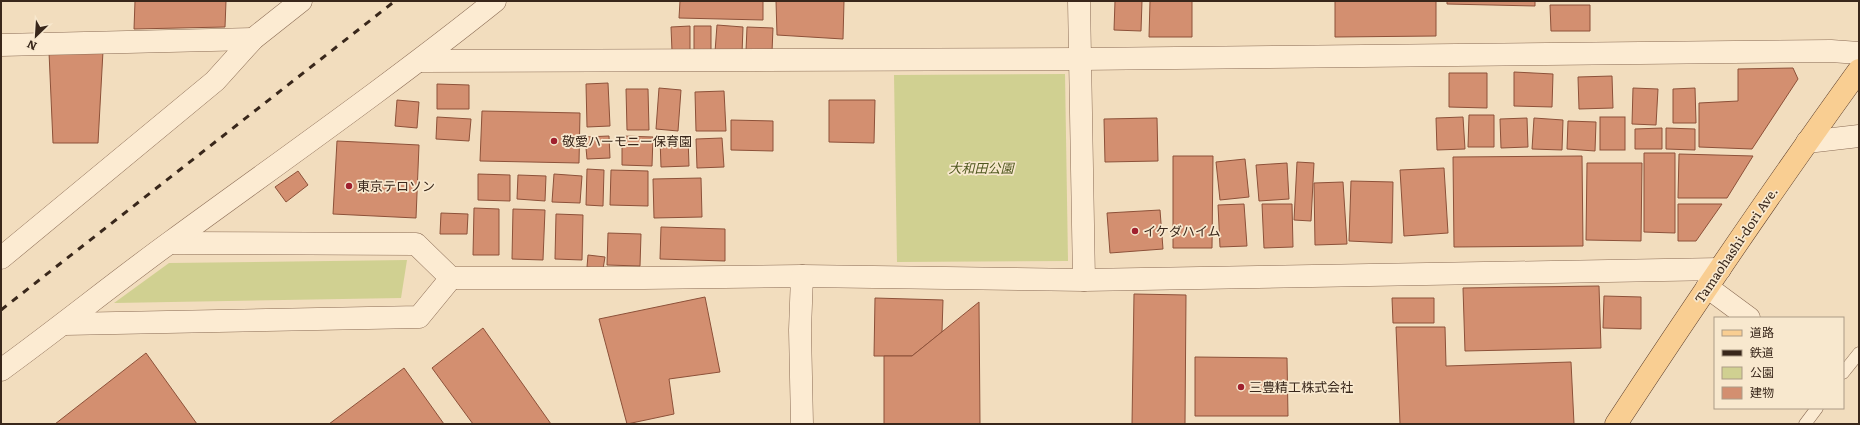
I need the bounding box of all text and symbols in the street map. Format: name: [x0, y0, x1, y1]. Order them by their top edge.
north arrow: [16, 16, 56, 56]
text: N: [24, 37, 39, 55]
place label: 敬愛ハーモニー保育園: [562, 131, 692, 150]
marker: 敬愛ハーモニー保育園: [549, 136, 559, 146]
park label: 大和田公園: [948, 158, 1015, 177]
place label: 東京テロソン: [357, 176, 435, 195]
marker: 東京テロソン: [344, 181, 354, 191]
street label: Tamaohashi-dori Ave.: [1690, 183, 1782, 307]
place label: イケダハイム: [1143, 221, 1220, 240]
marker: イケダハイム: [1130, 226, 1140, 236]
legend: [1714, 317, 1844, 409]
text: 道路: [1750, 323, 1774, 341]
text: 鉄道: [1750, 343, 1774, 361]
text: 公園: [1750, 363, 1774, 381]
place label: 三豊精工株式会社: [1249, 377, 1353, 396]
marker: 三豊精工株式会社: [1236, 382, 1246, 392]
text: 建物: [1750, 383, 1774, 401]

